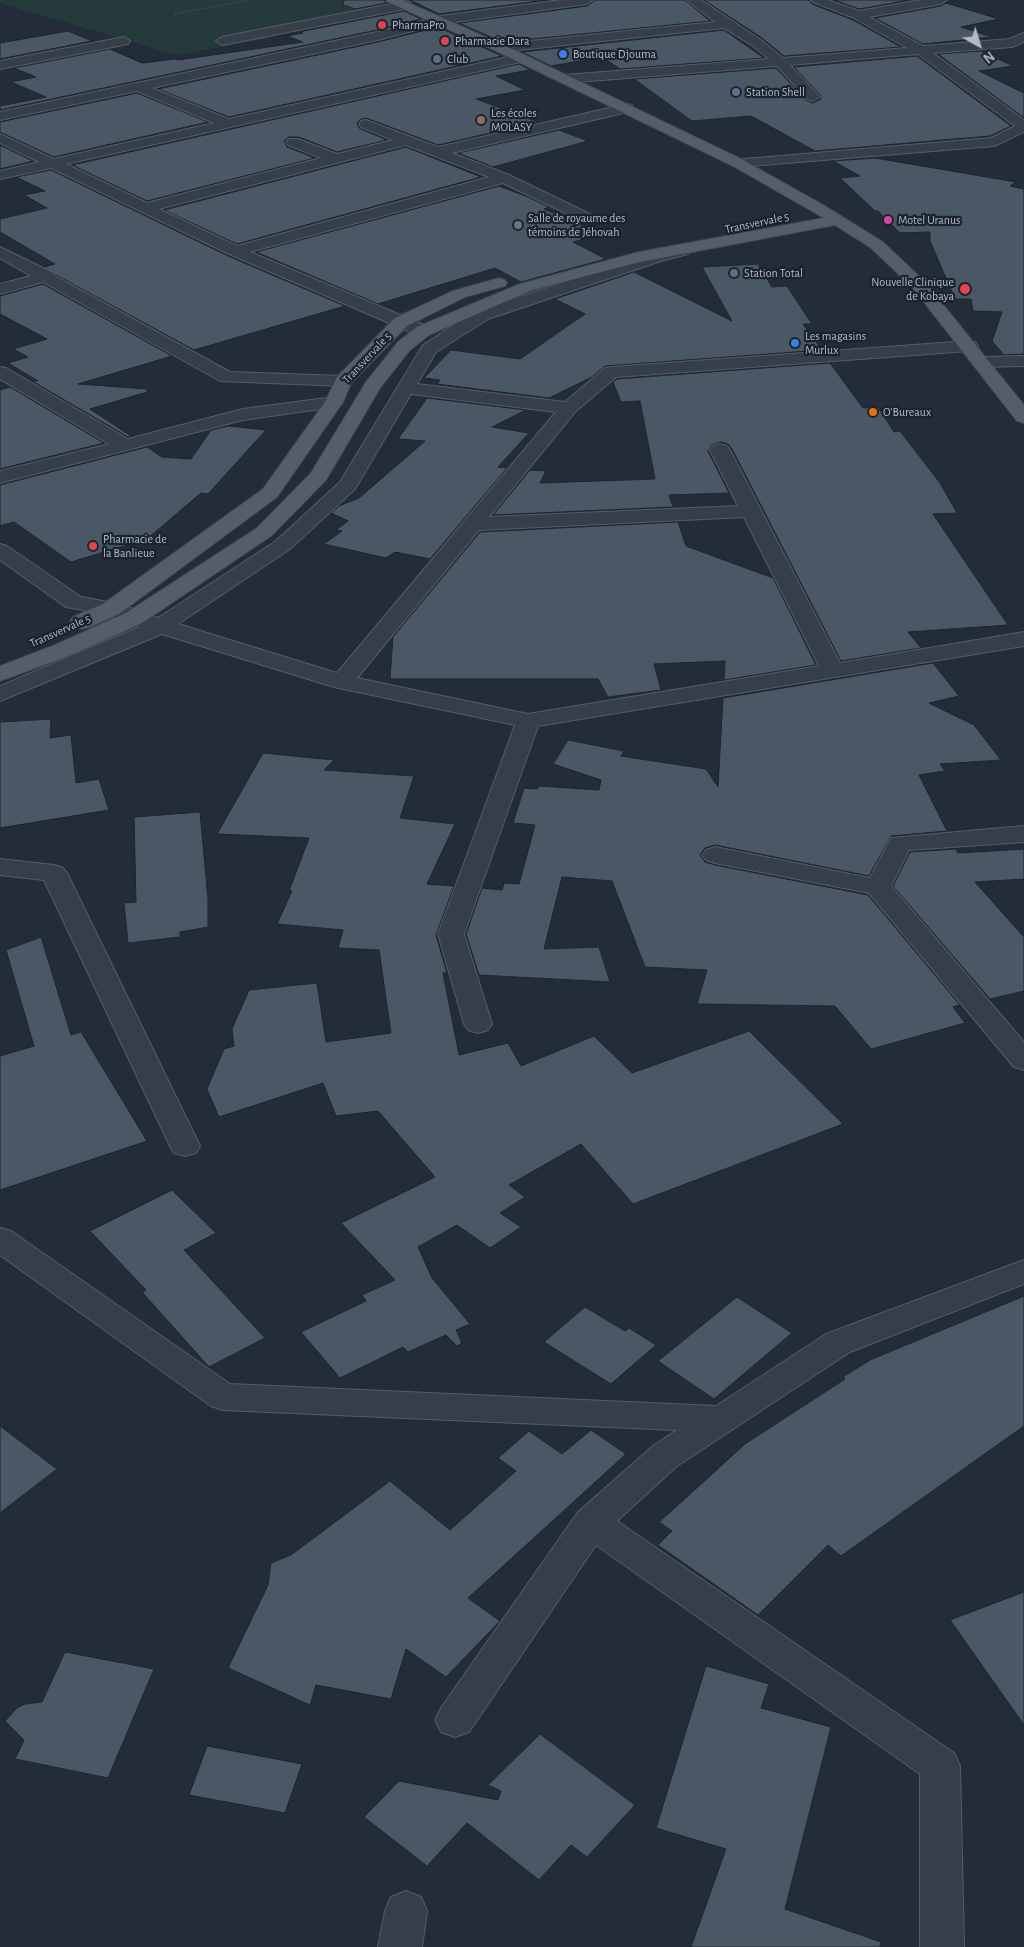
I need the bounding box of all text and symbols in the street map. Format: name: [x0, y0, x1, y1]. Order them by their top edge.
place label: PharmaPro: [392, 18, 445, 32]
marker: PharmaPro: [376, 19, 388, 31]
north arrow: [954, 20, 1004, 70]
place label: Pharmacie Dara: [455, 34, 529, 48]
marker: Pharmacie Dara: [439, 35, 451, 47]
place label: Boutique Djouma: [573, 47, 656, 61]
marker: Boutique Djouma: [557, 48, 569, 60]
text: N: [980, 48, 997, 65]
place label: Club: [447, 52, 468, 66]
marker: Club: [431, 53, 443, 65]
place label: Station Shell: [746, 85, 805, 99]
marker: Station Shell: [730, 86, 742, 98]
place label: Les écoles MOLASY: [491, 106, 537, 134]
marker: Les écoles MOLASY: [475, 114, 487, 126]
street label: Transvervale 5: [724, 209, 790, 237]
place label: Salle de royaume des témoins de Jéhovah: [528, 211, 625, 239]
place label: Motel Uranus: [898, 213, 960, 227]
marker: Motel Uranus: [882, 214, 894, 226]
marker: Salle de royaume des témoins de Jéhovah: [512, 219, 524, 231]
place label: Station Total: [744, 266, 803, 280]
marker: Station Total: [728, 267, 740, 279]
place label: Nouvelle Clinique de Kobaya: [871, 275, 954, 303]
marker: Nouvelle Clinique de Kobaya: [958, 282, 972, 296]
street label: Transvervale 5: [339, 329, 395, 387]
place label: Les magasins Murlux: [805, 329, 866, 357]
marker: Les magasins Murlux: [789, 337, 801, 349]
place label: O'Bureaux: [883, 405, 931, 419]
marker: O'Bureaux: [867, 406, 879, 418]
place label: Pharmacie de la Banlieue: [103, 532, 167, 560]
marker: Pharmacie de la Banlieue: [87, 540, 99, 552]
street label: Transvervale 5: [27, 611, 93, 651]

